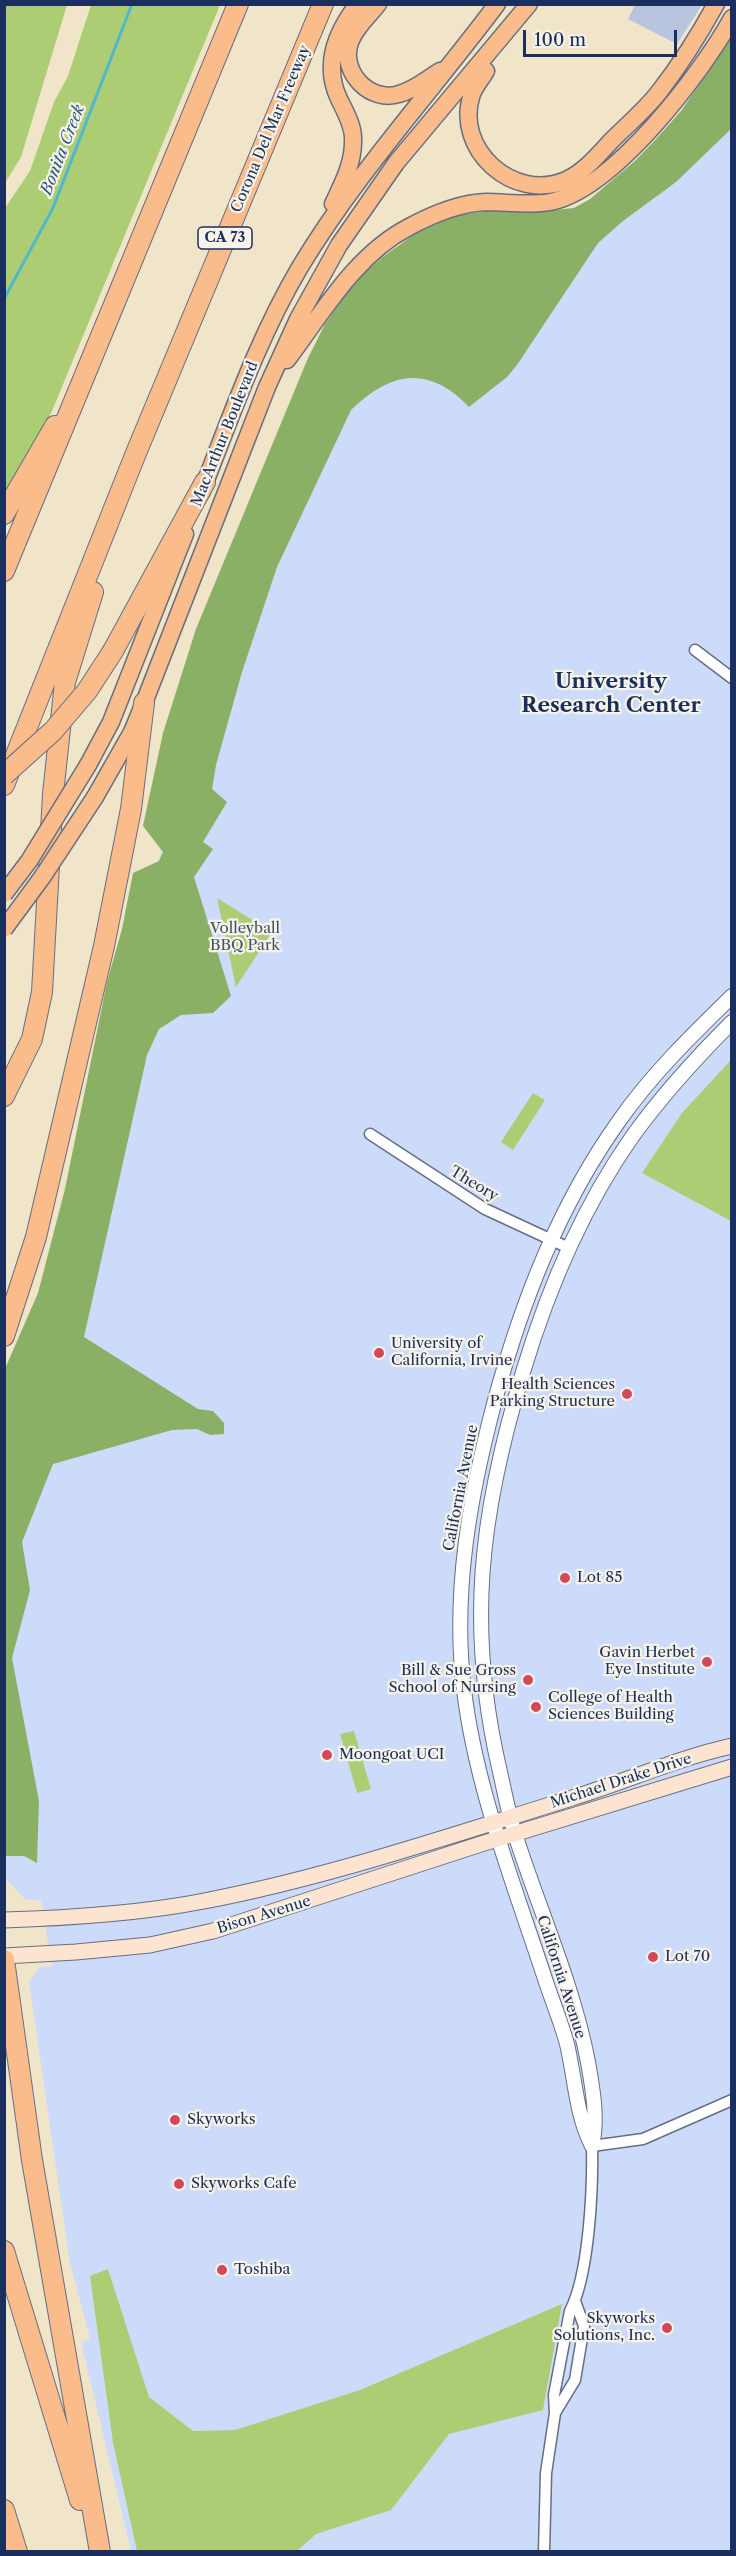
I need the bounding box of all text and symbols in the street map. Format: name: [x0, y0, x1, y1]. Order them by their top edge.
scale bar: [526, 18, 680, 56]
text: 100 m: [534, 29, 586, 51]
street label: Corona Del Mar Freeway: [228, 43, 314, 215]
water label: Bonita Creek: [37, 102, 89, 198]
road number: CA 73: [198, 227, 252, 249]
street label: MacArthur Boulevard: [188, 359, 262, 509]
district label: University Research Center: [521, 669, 701, 719]
park label: Volleyball BBQ Park: [210, 920, 280, 955]
street label: Theory: [447, 1163, 501, 1205]
place label: University of California, Irvine: [391, 1335, 512, 1370]
marker: University of California, Irvine: [372, 1346, 386, 1360]
place label: Health Sciences Parking Structure: [490, 1376, 615, 1411]
marker: Health Sciences Parking Structure: [620, 1387, 634, 1401]
street label: California Avenue: [440, 1423, 482, 1553]
place label: Lot 85: [577, 1569, 622, 1587]
marker: Lot 85: [558, 1571, 572, 1585]
place label: Gavin Herbet Eye Institute: [599, 1644, 695, 1679]
marker: Gavin Herbet Eye Institute: [700, 1655, 714, 1669]
place label: Bill & Sue Gross School of Nursing: [388, 1662, 516, 1697]
marker: Bill & Sue Gross School of Nursing: [521, 1673, 535, 1687]
place label: College of Health Sciences Building: [548, 1689, 674, 1724]
marker: College of Health Sciences Building: [529, 1700, 543, 1714]
place label: Moongoat UCI: [339, 1746, 444, 1764]
marker: Moongoat UCI: [320, 1748, 334, 1762]
street label: Michael Drake Drive: [548, 1750, 694, 1812]
street label: Bison Avenue: [215, 1892, 313, 1938]
street label: California Avenue: [533, 1913, 589, 2041]
place label: Lot 70: [665, 1948, 710, 1966]
marker: Lot 70: [646, 1950, 660, 1964]
place label: Skyworks: [187, 2111, 256, 2129]
marker: Skyworks: [168, 2113, 182, 2127]
place label: Skyworks Cafe: [191, 2175, 297, 2193]
marker: Skyworks Cafe: [172, 2177, 186, 2191]
place label: Toshiba: [234, 2261, 290, 2279]
marker: Toshiba: [215, 2263, 229, 2277]
place label: Skyworks Solutions, Inc.: [553, 2310, 655, 2345]
marker: Skyworks Solutions, Inc.: [660, 2321, 674, 2335]

